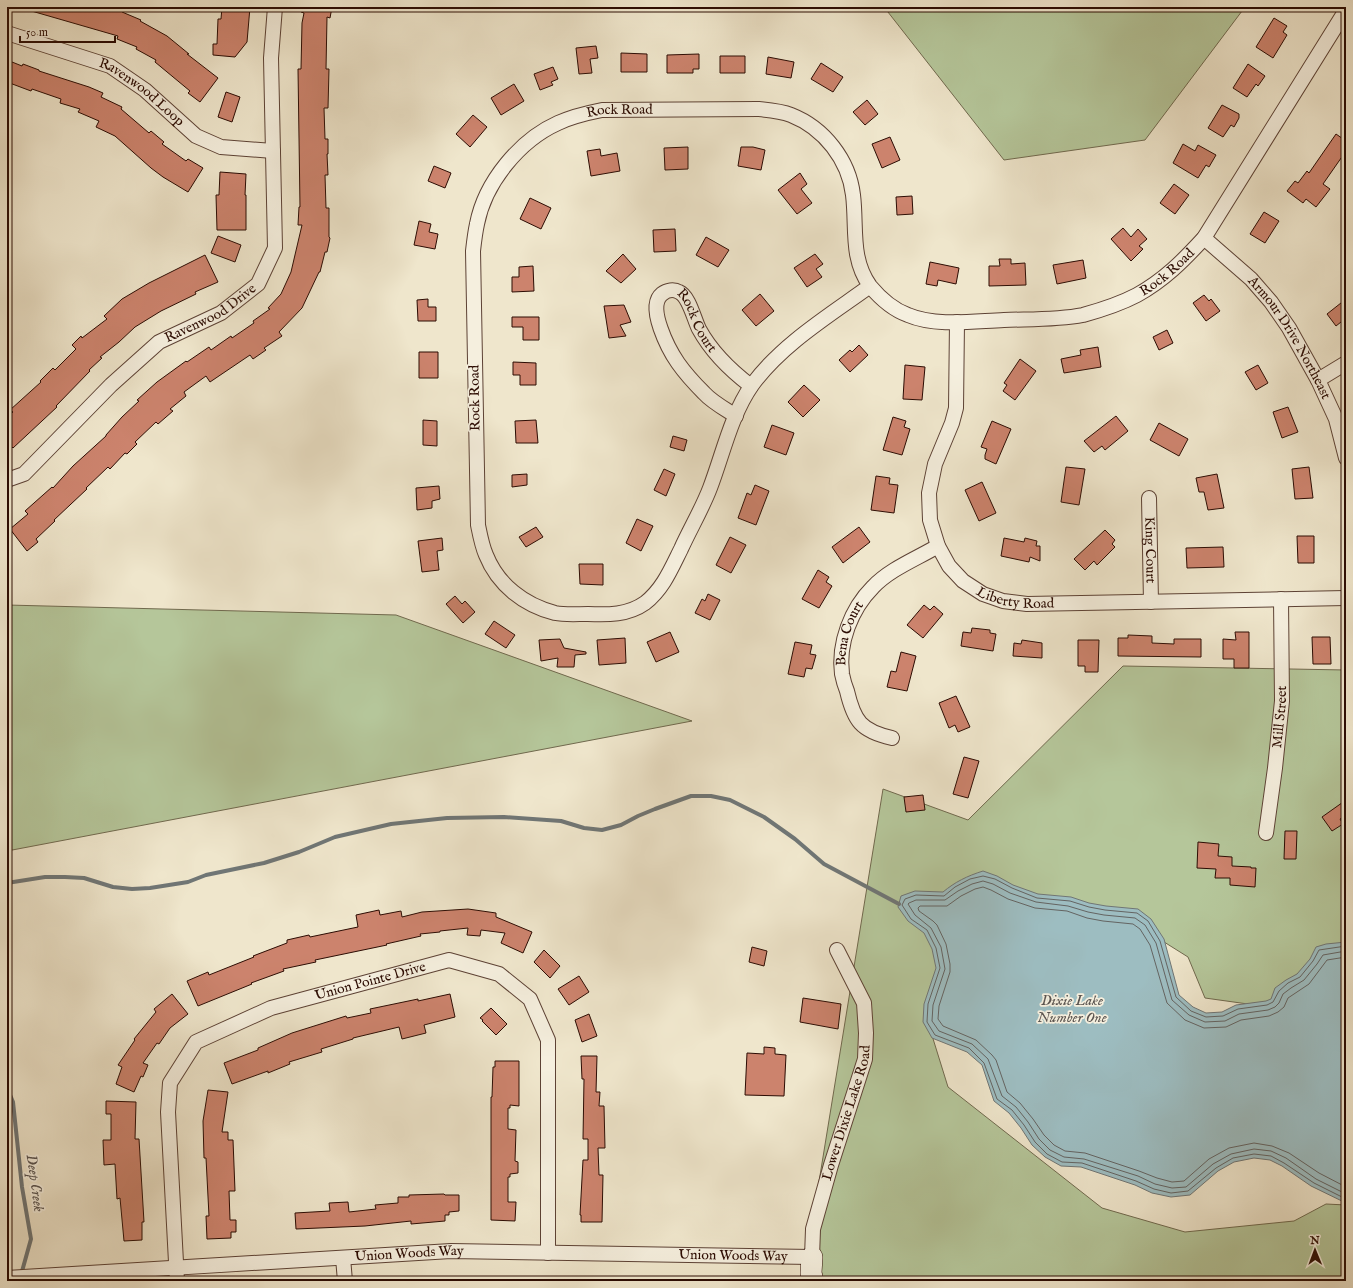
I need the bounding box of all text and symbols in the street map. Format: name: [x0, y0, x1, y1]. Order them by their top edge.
scale bar: [20, 18, 115, 44]
text: 50 m: [26, 25, 48, 40]
street label: Ravenwood Loop: [97, 54, 189, 131]
street label: Rock Road: [585, 101, 653, 122]
street label: Rock Road: [1136, 244, 1199, 300]
street label: Armour Drive Northeast: [1243, 272, 1335, 402]
street label: Ravenwood Drive: [162, 279, 260, 347]
street label: Rock Court: [673, 285, 721, 357]
street label: Rock Road: [465, 364, 485, 431]
street label: King Court: [1140, 516, 1160, 584]
street label: Liberty Road: [973, 583, 1055, 613]
street label: Bena Court: [832, 598, 868, 666]
street label: Mill Street: [1268, 685, 1291, 749]
street label: Union Pointe Drive: [313, 958, 428, 1005]
water label: Dixie Lake Number One: [1037, 991, 1107, 1027]
street label: Lower Dixie Lake Road: [818, 1044, 875, 1183]
water label: Deep Creek: [22, 1153, 48, 1213]
north arrow: [1295, 1230, 1335, 1270]
text: N: [1309, 1234, 1320, 1248]
street label: Union Woods Way: [354, 1242, 464, 1266]
street label: Union Woods Way: [678, 1246, 788, 1266]

